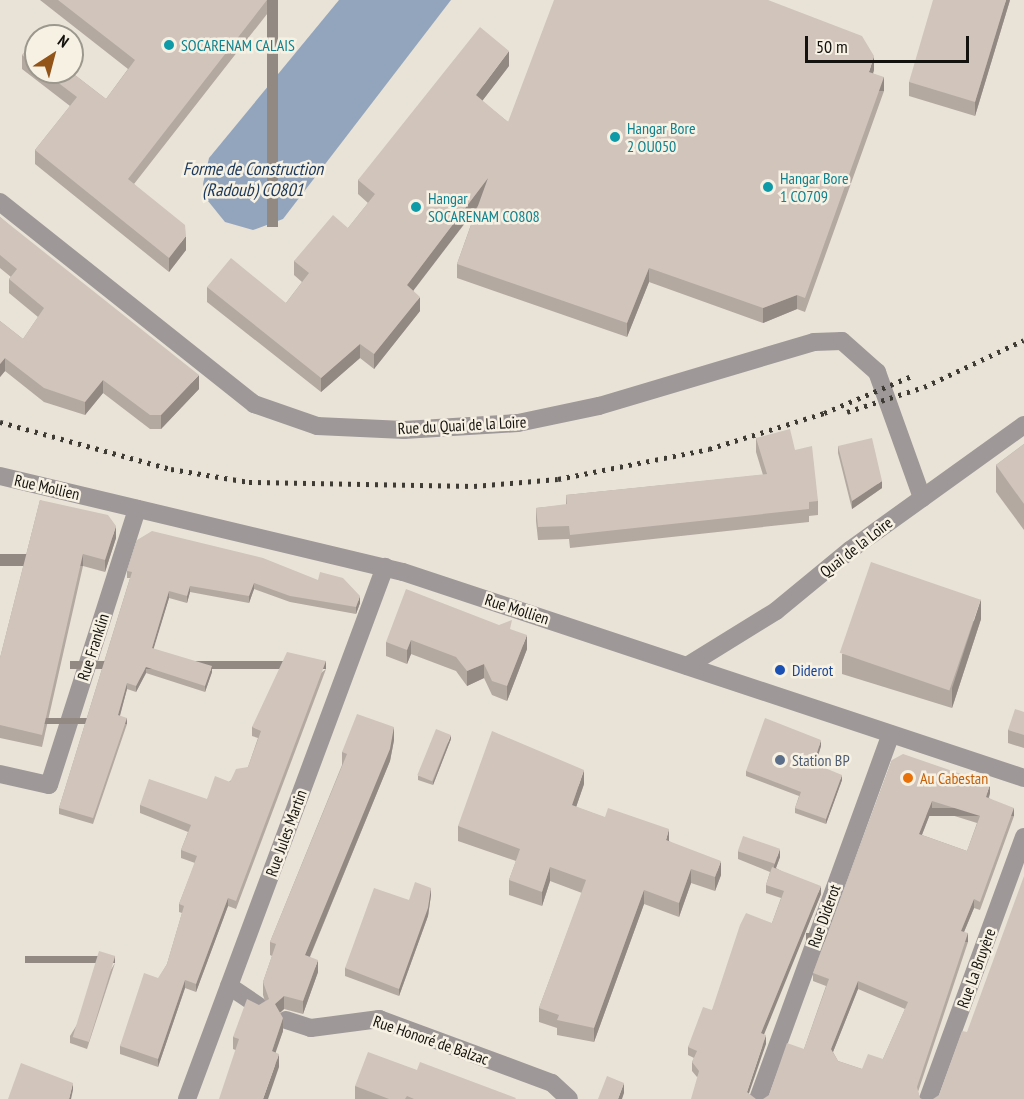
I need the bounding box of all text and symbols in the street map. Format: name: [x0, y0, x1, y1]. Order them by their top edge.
north arrow: [24, 24, 84, 84]
scale bar: [808, 24, 972, 62]
text: N: [54, 30, 73, 52]
place label: SOCARENAM CALAIS: [181, 35, 295, 55]
text: 50 m: [816, 35, 848, 58]
marker: SOCARENAM CALAIS: [162, 38, 176, 52]
place label: Hangar Bore 2 OU050: [627, 118, 696, 156]
marker: Hangar Bore 2 OU050: [608, 130, 622, 144]
water label: Forme de Construction (Radoub) CO801: [183, 159, 323, 201]
place label: Hangar Bore 1 CO709: [780, 168, 849, 206]
marker: Hangar Bore 1 CO709: [761, 180, 775, 194]
place label: Hangar SOCARENAM CO808: [428, 188, 540, 226]
marker: Hangar SOCARENAM CO808: [409, 200, 423, 214]
street label: Rue du Quai de la Loire: [397, 412, 527, 438]
street label: Rue Mollien: [13, 470, 81, 504]
street label: Quai de la Loire: [816, 513, 896, 581]
street label: Rue Mollien: [483, 590, 551, 628]
street label: Rue Franklin: [73, 611, 113, 683]
place label: Diderot: [792, 660, 833, 680]
marker: Diderot: [773, 663, 787, 677]
place label: Station BP: [792, 750, 850, 770]
marker: Station BP: [773, 753, 787, 767]
place label: Au Cabestan: [920, 768, 988, 788]
marker: Au Cabestan: [901, 771, 915, 785]
street label: Rue Jules Martin: [261, 787, 311, 879]
street label: Rue Diderot: [804, 882, 844, 950]
street label: Rue La Bruyère: [953, 926, 999, 1010]
street label: Rue Honoré de Balzac: [371, 1011, 491, 1069]

